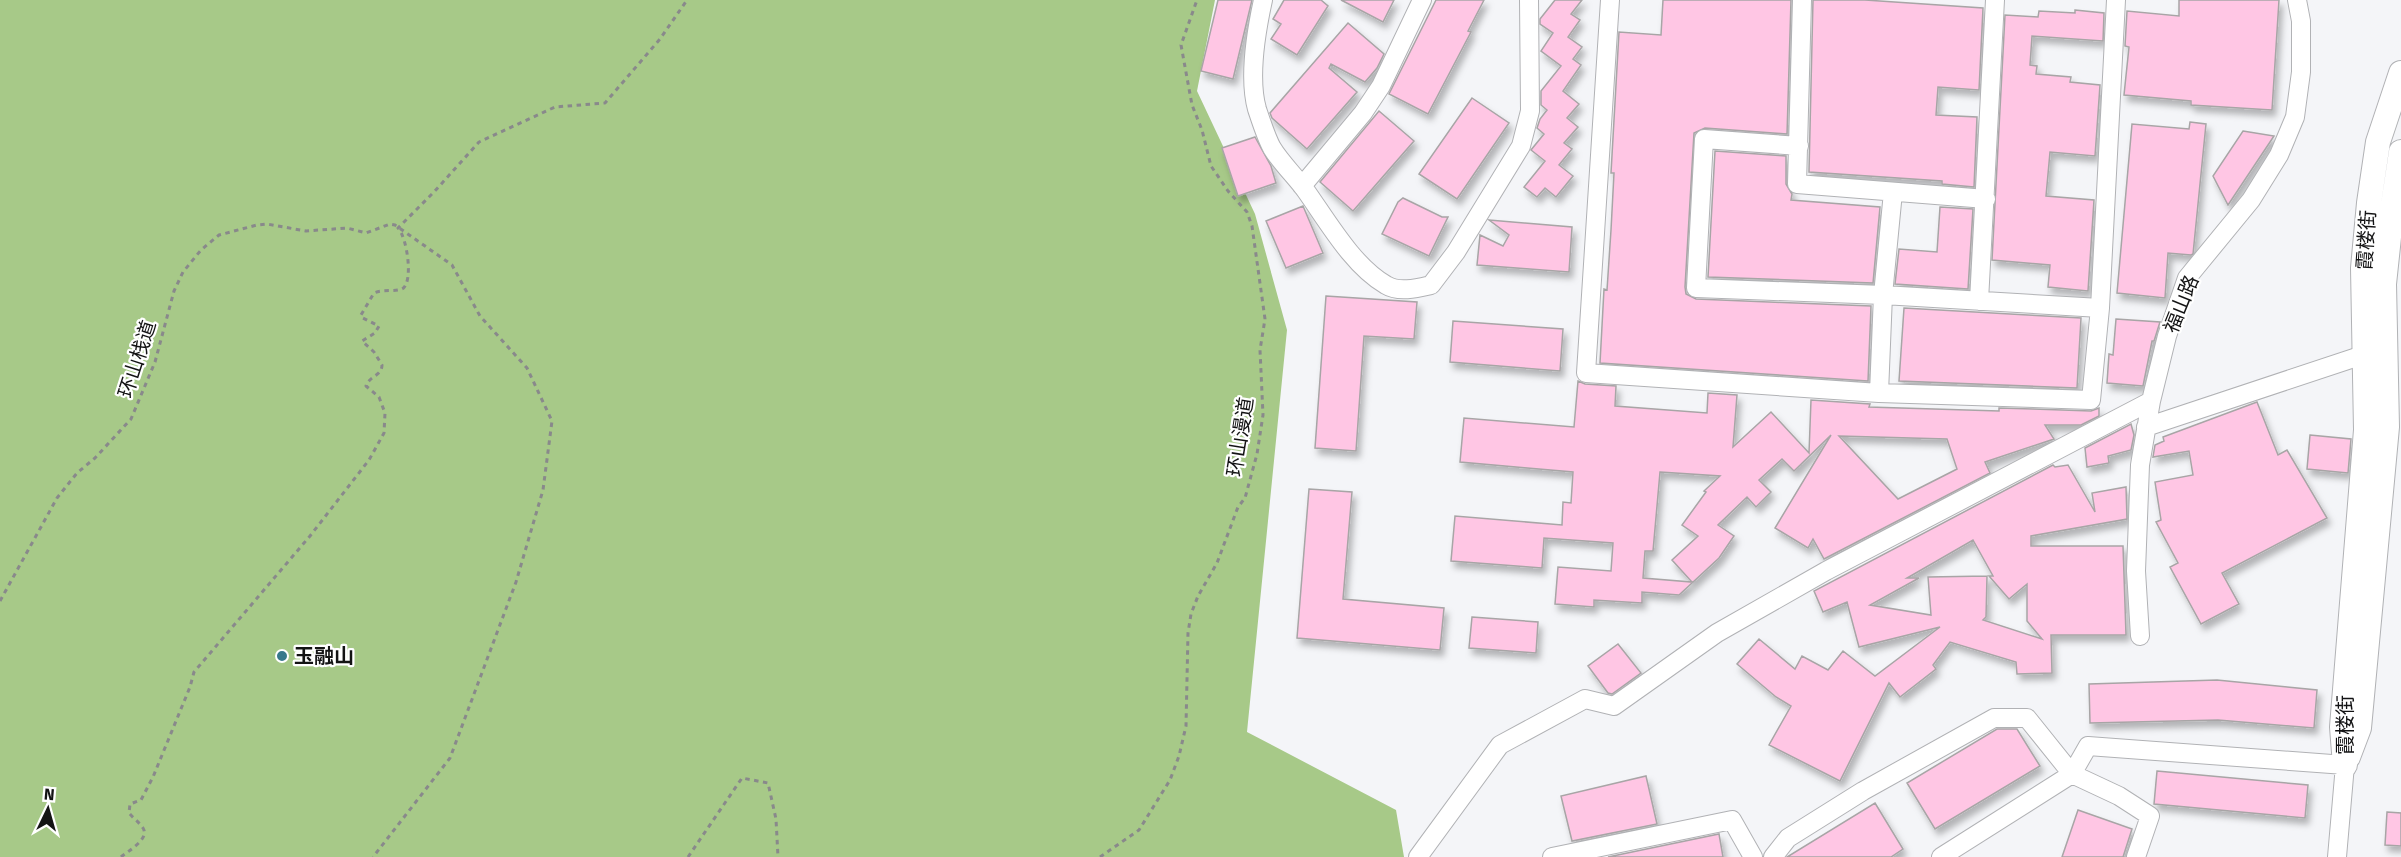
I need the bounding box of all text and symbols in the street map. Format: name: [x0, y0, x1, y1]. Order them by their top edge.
street label: 霞楼街: [2352, 209, 2380, 271]
street label: 福山路: [2159, 272, 2203, 336]
street label: 环山栈道: [113, 317, 161, 401]
street label: 环山漫道: [1222, 396, 1258, 478]
place label: 玉融山: [294, 644, 354, 668]
marker: 玉融山: [275, 649, 289, 663]
street label: 霞楼街: [2333, 695, 2357, 755]
north arrow: [18, 779, 78, 839]
text: N: [43, 785, 55, 804]

